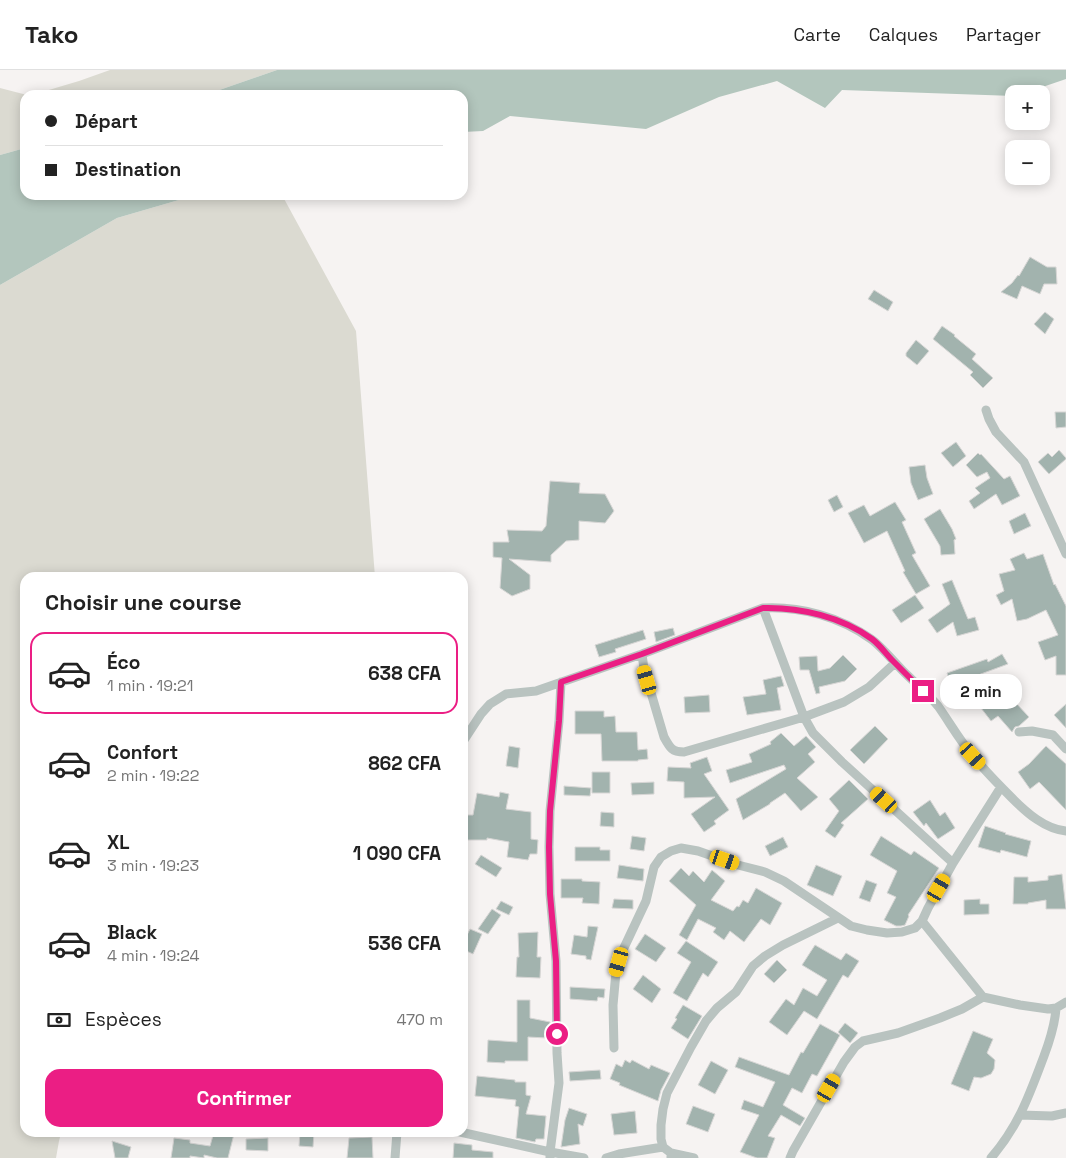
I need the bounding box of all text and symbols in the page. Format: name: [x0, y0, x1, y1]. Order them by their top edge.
text: Tako: [25, 19, 78, 50]
text: Carte: [794, 23, 841, 46]
text: Calques: [869, 23, 938, 46]
text: Partager: [966, 23, 1041, 46]
map controls: [1005, 85, 1050, 185]
button: +: [1005, 85, 1050, 130]
text: Départ: [75, 109, 138, 134]
button: −: [1005, 140, 1050, 185]
text: Destination: [75, 157, 181, 182]
text: Choisir une course: [45, 588, 242, 616]
text: Éco: [107, 650, 140, 675]
icon: car: [47, 651, 92, 696]
text: 638 CFA: [368, 661, 441, 686]
car: [635, 664, 658, 696]
callout: 2 min: [940, 674, 1023, 708]
text: 1 min · 19:21: [107, 675, 193, 696]
route end: [912, 680, 934, 702]
text: 2 min: [960, 681, 1002, 702]
text: Confort: [107, 740, 178, 765]
car: [957, 740, 988, 772]
icon: car: [47, 741, 92, 786]
text: 862 CFA: [368, 751, 441, 776]
text: 2 min · 19:22: [107, 765, 199, 786]
car: [867, 784, 900, 816]
text: XL: [107, 830, 130, 855]
icon: car: [47, 831, 92, 876]
text: 1 090 CFA: [353, 841, 441, 866]
car: [708, 848, 741, 872]
text: 3 min · 19:23: [107, 855, 199, 876]
car: [925, 871, 952, 905]
text: Black: [107, 920, 157, 945]
icon: car: [47, 921, 92, 966]
text: 536 CFA: [368, 931, 441, 956]
text: 4 min · 19:24: [107, 945, 200, 966]
car: [607, 946, 630, 978]
icon: cash: [45, 1006, 73, 1034]
text: Espèces: [85, 1007, 162, 1032]
text: 470 m: [396, 1009, 443, 1030]
route start: [546, 1023, 568, 1045]
button: Confirmer: [45, 1069, 443, 1127]
car: [815, 1071, 842, 1105]

